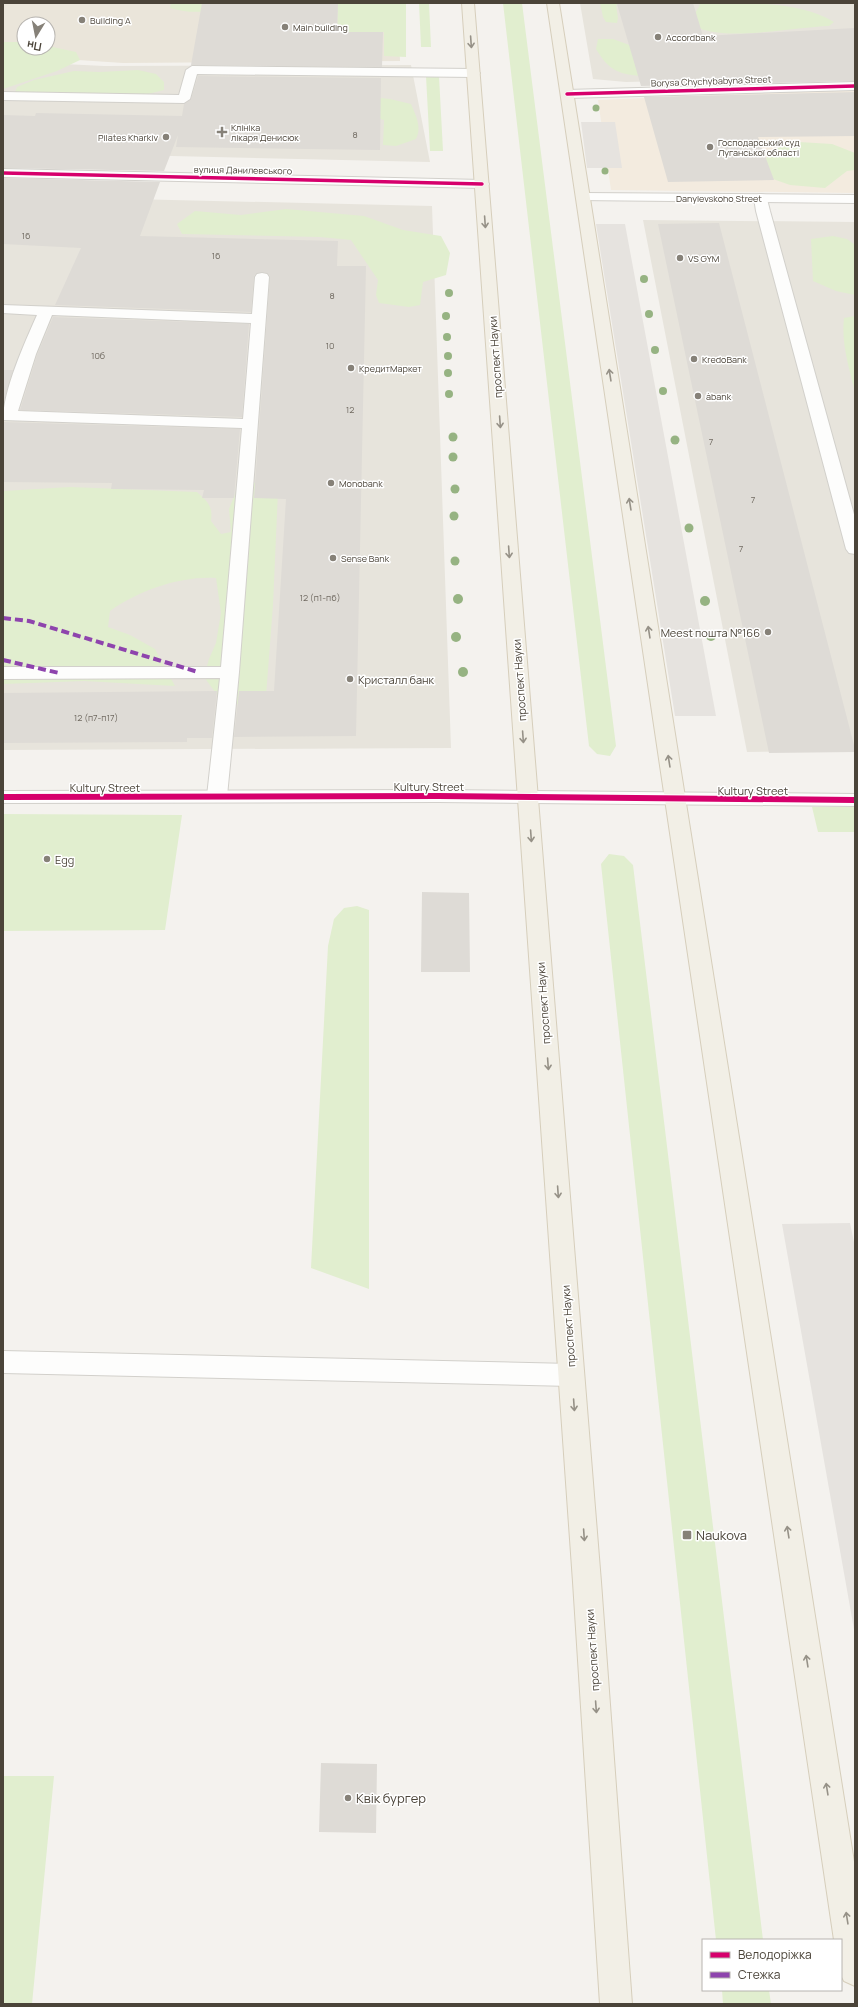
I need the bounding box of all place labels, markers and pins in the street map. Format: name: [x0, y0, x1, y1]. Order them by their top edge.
place label: Building A: [90, 14, 131, 27]
marker: Building A: [77, 15, 87, 25]
place label: Main building: [293, 21, 348, 34]
marker: Main building: [280, 22, 290, 32]
place label: Accordbank: [666, 31, 716, 44]
marker: Accordbank: [653, 32, 663, 42]
place label: Клініка лікаря Денисюк: [231, 121, 299, 144]
marker: Клініка лікаря Денисюк: [216, 126, 228, 138]
place label: Pilates Kharkiv: [98, 131, 158, 144]
marker: Pilates Kharkiv: [161, 132, 171, 142]
place label: Господарський суд Луганської області: [718, 136, 800, 159]
marker: Господарський суд Луганської області: [705, 142, 715, 152]
place label: VS GYM: [688, 252, 719, 265]
marker: VS GYM: [675, 253, 685, 263]
place label: KredoBank: [702, 353, 747, 366]
marker: KredoBank: [689, 354, 699, 364]
place label: КредитМаркет: [359, 362, 422, 375]
marker: КредитМаркет: [346, 363, 356, 373]
place label: àbank: [706, 390, 732, 403]
marker: àbank: [693, 391, 703, 401]
place label: Monobank: [339, 477, 383, 490]
marker: Monobank: [326, 478, 336, 488]
place label: Sense Bank: [341, 552, 390, 565]
marker: Sense Bank: [328, 553, 338, 563]
place label: Meest пошта №166: [661, 625, 760, 640]
marker: Meest пошта №166: [763, 627, 773, 637]
place label: Кристалл банк: [358, 672, 435, 687]
marker: Кристалл банк: [345, 674, 355, 684]
place label: Egg: [55, 852, 74, 867]
marker: Egg: [42, 854, 52, 864]
place label: Naukova: [696, 1526, 747, 1544]
marker: Naukova: [681, 1529, 693, 1541]
place label: Квік бургер: [356, 1789, 426, 1807]
marker: Квік бургер: [343, 1793, 353, 1803]

